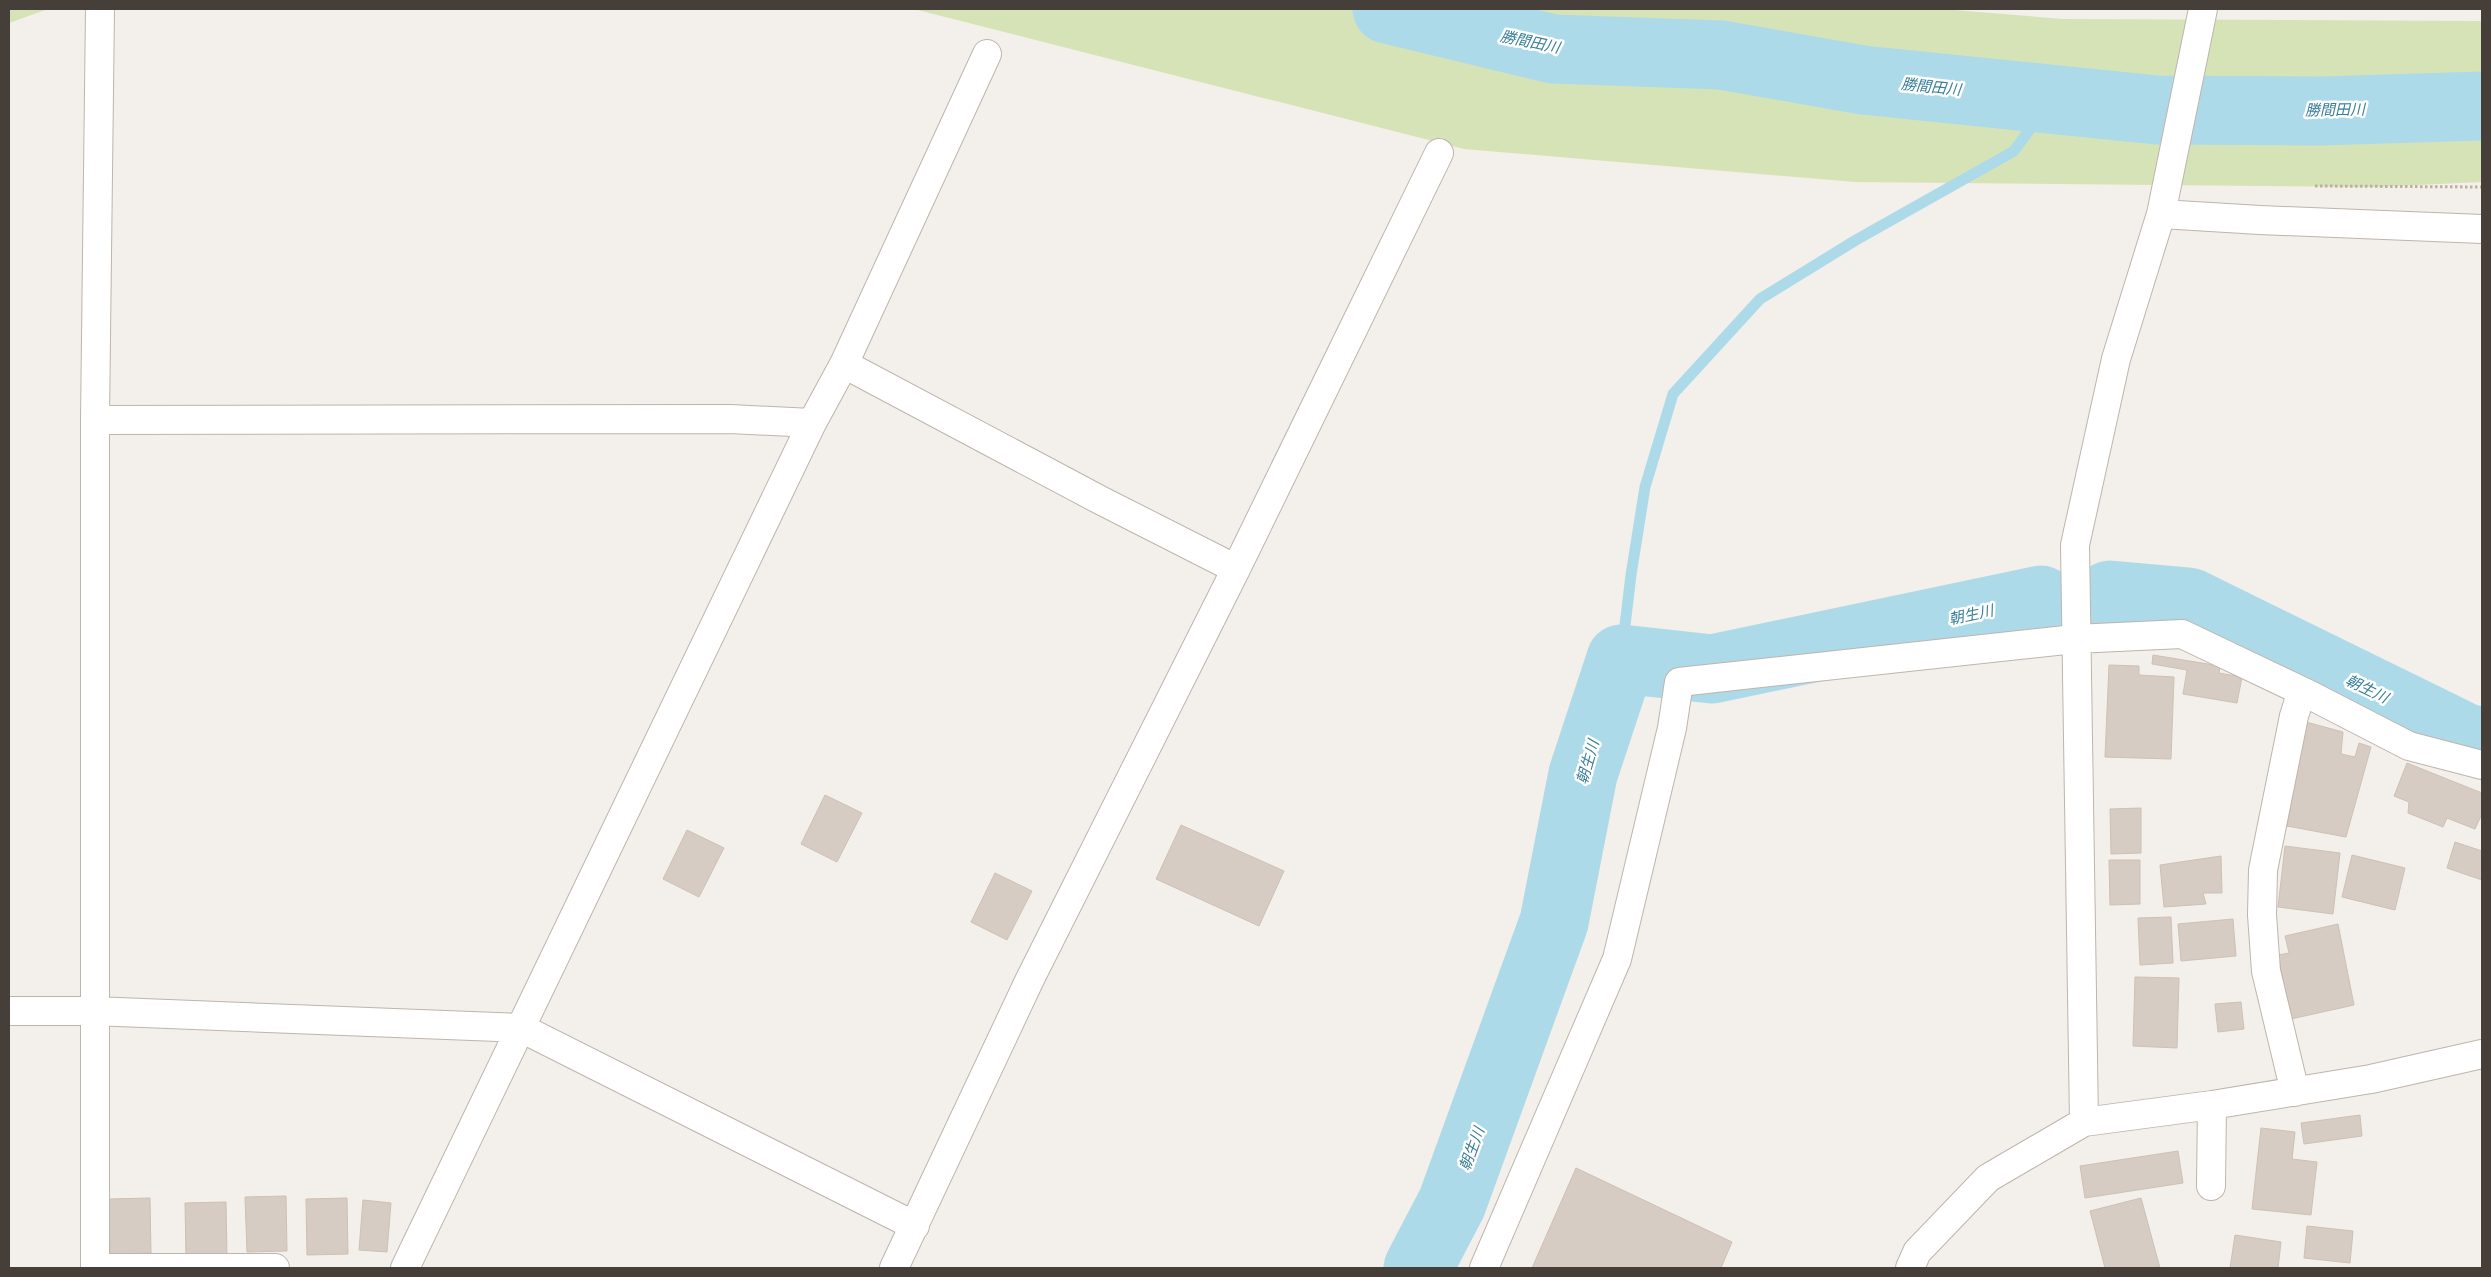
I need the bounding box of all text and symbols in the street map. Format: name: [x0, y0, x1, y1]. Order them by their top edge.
water label: 勝間田川: [1499, 26, 1563, 56]
water label: 勝間田川: [1900, 74, 1964, 98]
water label: 勝間田川: [2305, 99, 2367, 119]
water label: 朝生川: [1947, 600, 1997, 628]
water label: 朝生川: [2343, 670, 2393, 707]
water label: 朝生川: [1572, 736, 1602, 786]
water label: 朝生川: [1455, 1123, 1488, 1173]

